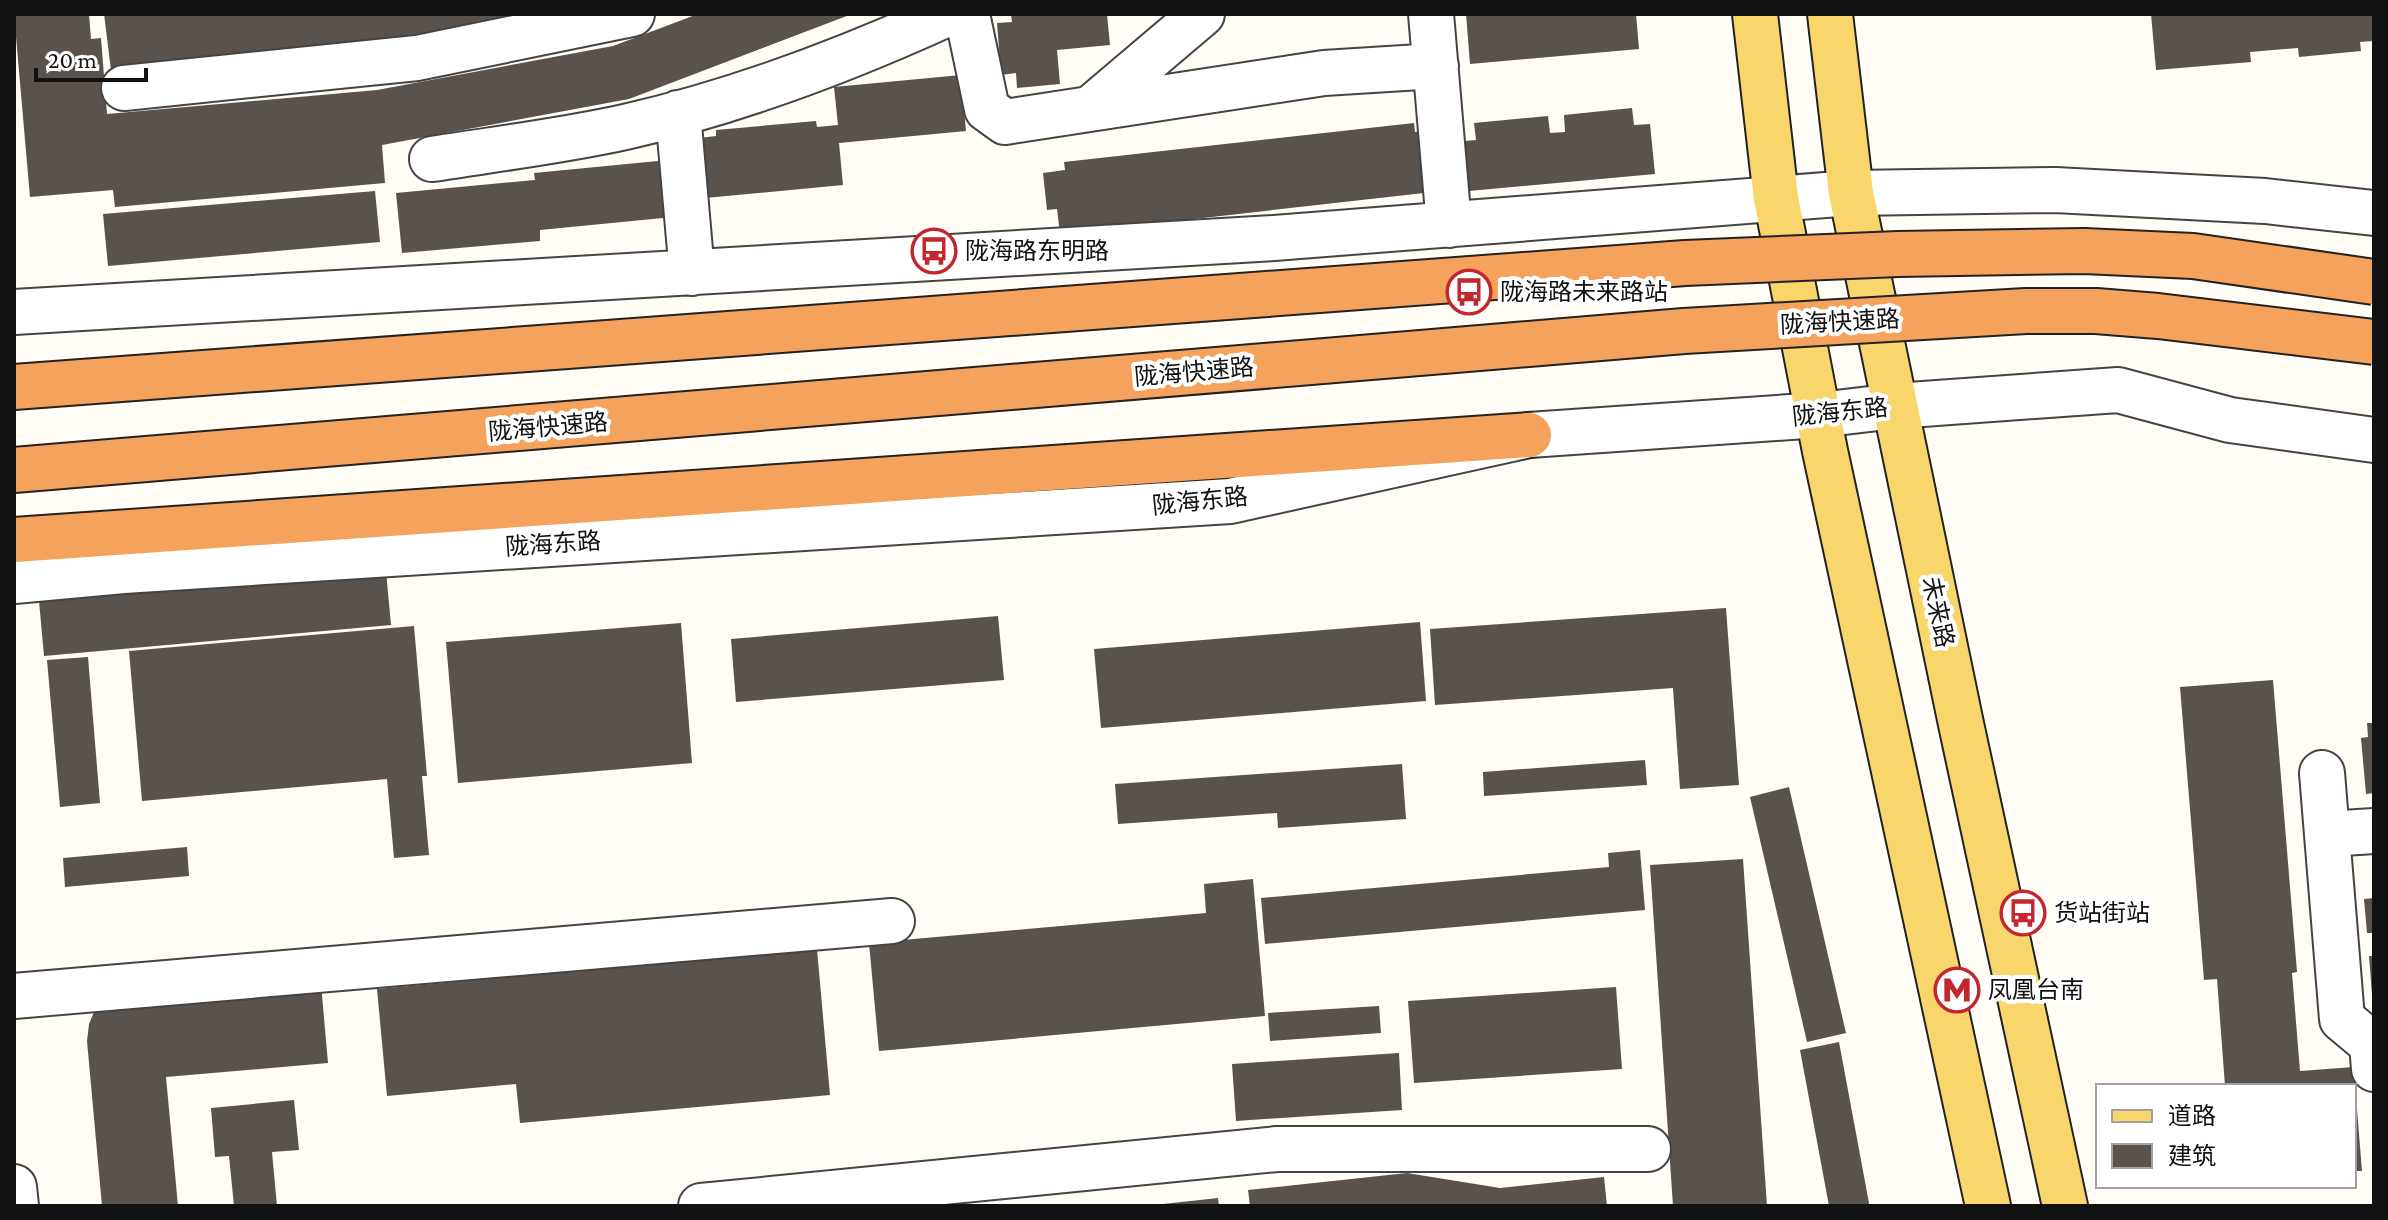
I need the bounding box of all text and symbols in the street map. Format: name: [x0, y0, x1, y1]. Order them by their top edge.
scale bar: [36, 32, 146, 82]
text: 20 m: [48, 46, 97, 73]
bus stop icon: 陇海路东明路: [910, 227, 958, 275]
place label: 陇海路东明路: [965, 237, 1109, 264]
bus stop icon: 陇海路未来路站: [1445, 268, 1493, 316]
place label: 陇海路未来路站: [1500, 278, 1668, 305]
street label: 陇海快速路: [1779, 305, 1901, 338]
street label: 陇海快速路: [1133, 353, 1255, 390]
street label: 陇海东路: [1791, 393, 1889, 430]
street label: 陇海快速路: [487, 408, 609, 445]
street label: 陇海东路: [1151, 482, 1249, 519]
street label: 陇海东路: [504, 527, 602, 560]
street label: 未来路: [1918, 574, 1959, 650]
bus stop icon: 货站街站: [1999, 889, 2047, 937]
place label: 货站街站: [2054, 899, 2150, 926]
metro station icon: 凤凰台南: [1933, 966, 1981, 1014]
place label: 凤凰台南: [1988, 976, 2084, 1003]
legend: [2096, 1084, 2356, 1188]
text: 道路: [2168, 1102, 2216, 1129]
text: 建筑: [2168, 1142, 2216, 1169]

